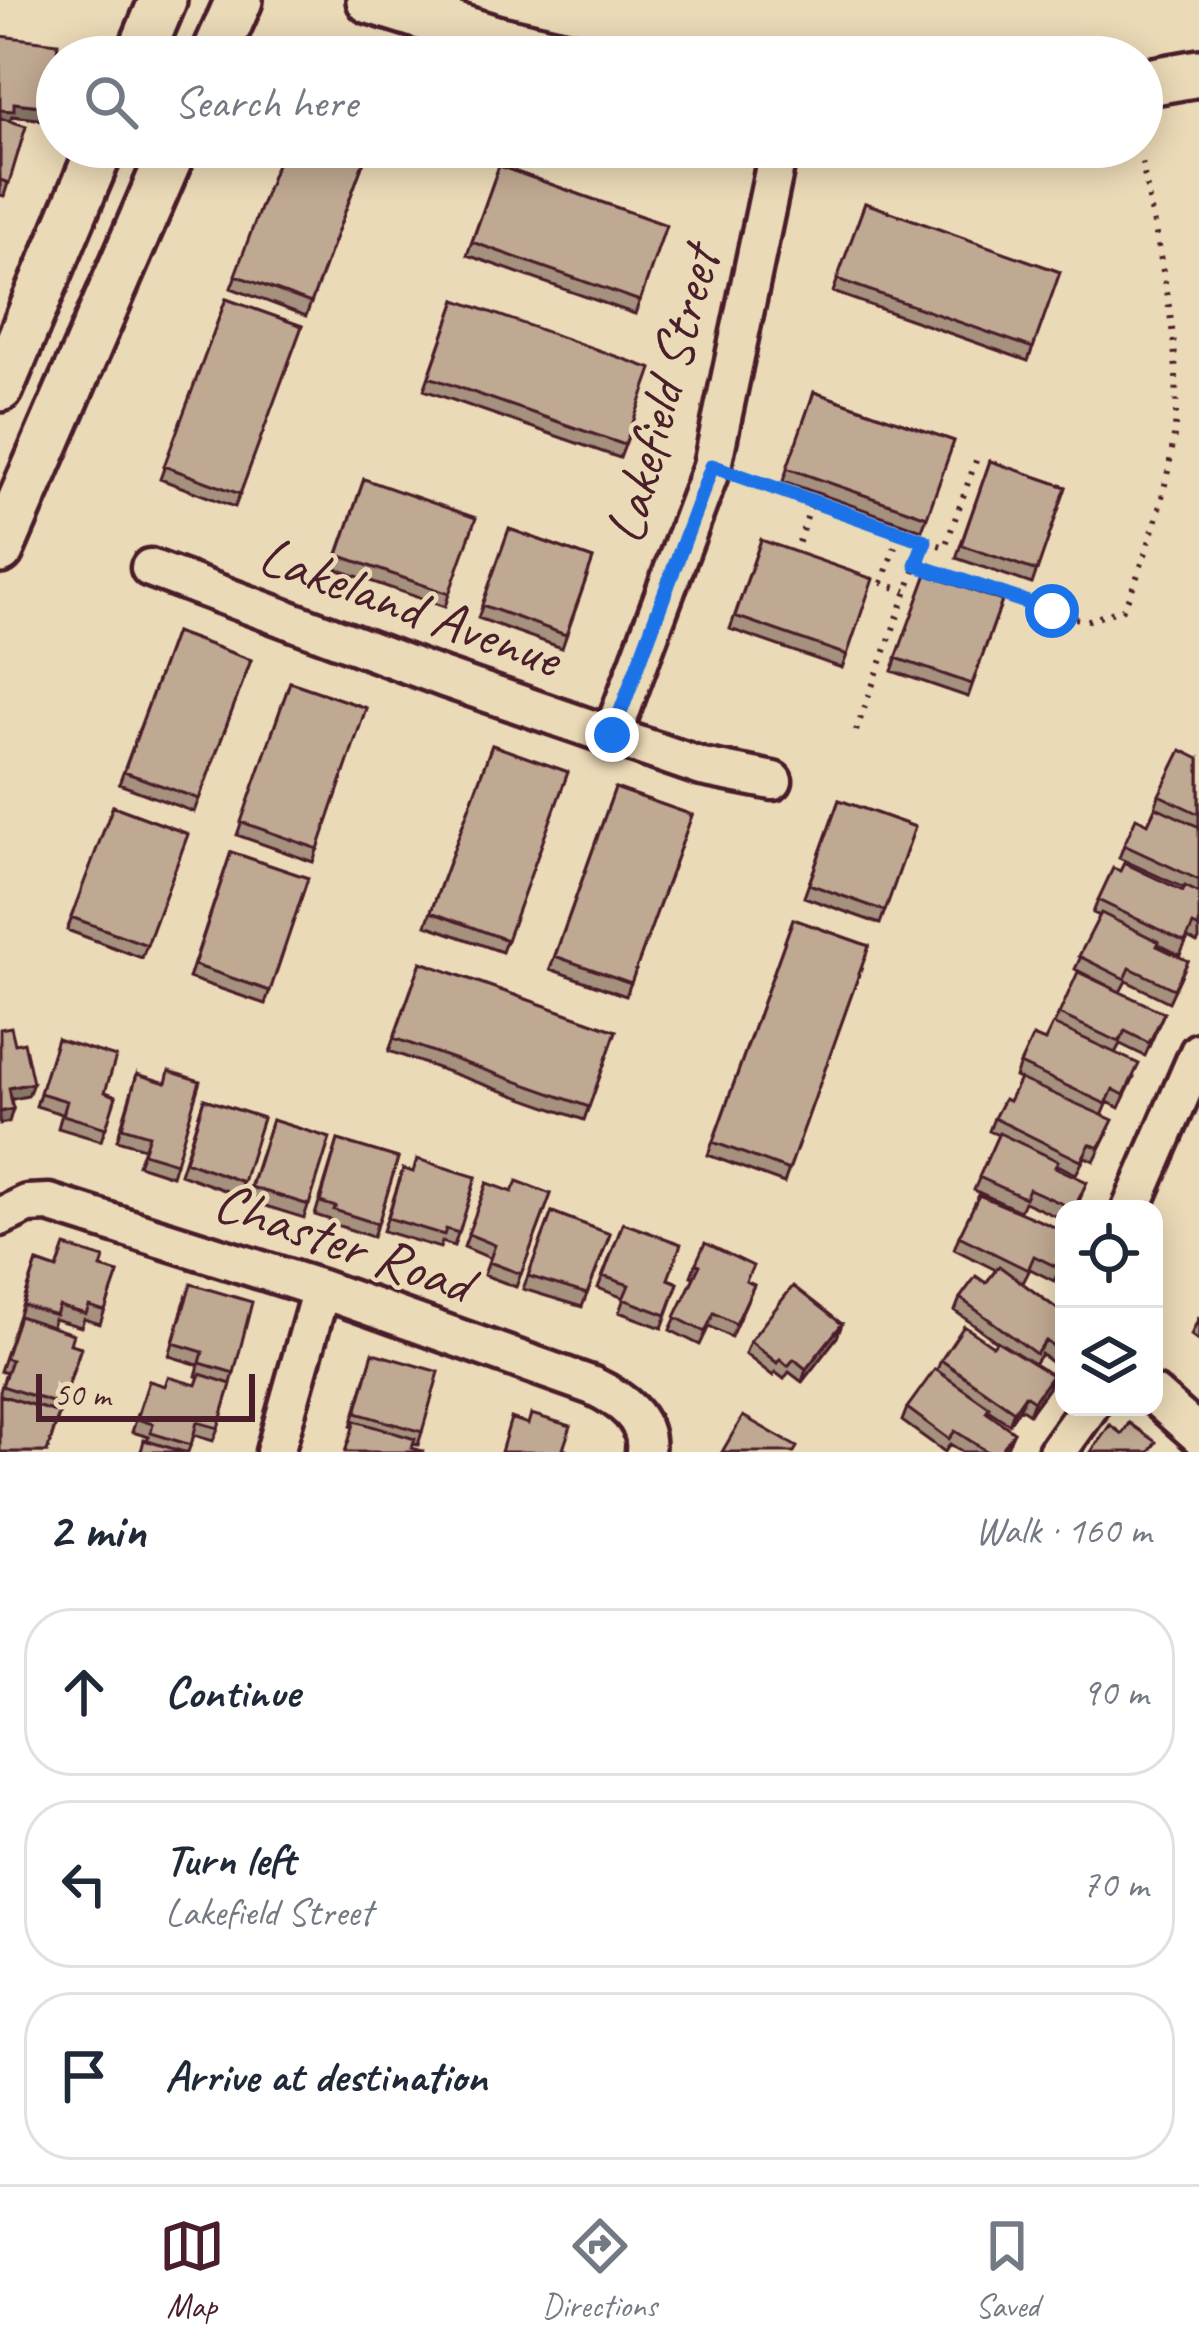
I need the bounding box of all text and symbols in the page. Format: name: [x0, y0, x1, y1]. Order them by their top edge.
search box: [36, 36, 1163, 168]
icon: search: [78, 69, 144, 135]
text: Search here: [174, 74, 357, 131]
street label: Lakefield Street: [588, 232, 738, 551]
street label: Lakeland Avenue: [250, 518, 573, 695]
route start: [1025, 584, 1079, 638]
route end: [585, 708, 639, 762]
street label: Chaster Road: [205, 1165, 489, 1322]
map controls: [1055, 1200, 1163, 1416]
button: locate: [1055, 1200, 1163, 1308]
button: layers: [1055, 1308, 1163, 1416]
scale bar: [36, 1368, 255, 1421]
text: 50 m: [54, 1374, 110, 1416]
text: 2 min: [48, 1498, 146, 1562]
text: Walk · 160 m: [975, 1506, 1151, 1555]
icon: ahead: [51, 1659, 117, 1725]
text: Continue: [165, 1664, 299, 1721]
text: 90 m: [1082, 1668, 1148, 1717]
text: Turn left: [165, 1831, 295, 1888]
icon: left: [51, 1851, 117, 1917]
text: 70 m: [1082, 1860, 1148, 1909]
text: Lakefield Street: [165, 1888, 372, 1937]
icon: arrive: [51, 2043, 117, 2109]
text: Arrive at destination: [165, 2048, 487, 2105]
tab: Map: [159, 2213, 225, 2327]
tab: Directions: [542, 2213, 657, 2327]
tab: Saved: [974, 2213, 1040, 2327]

